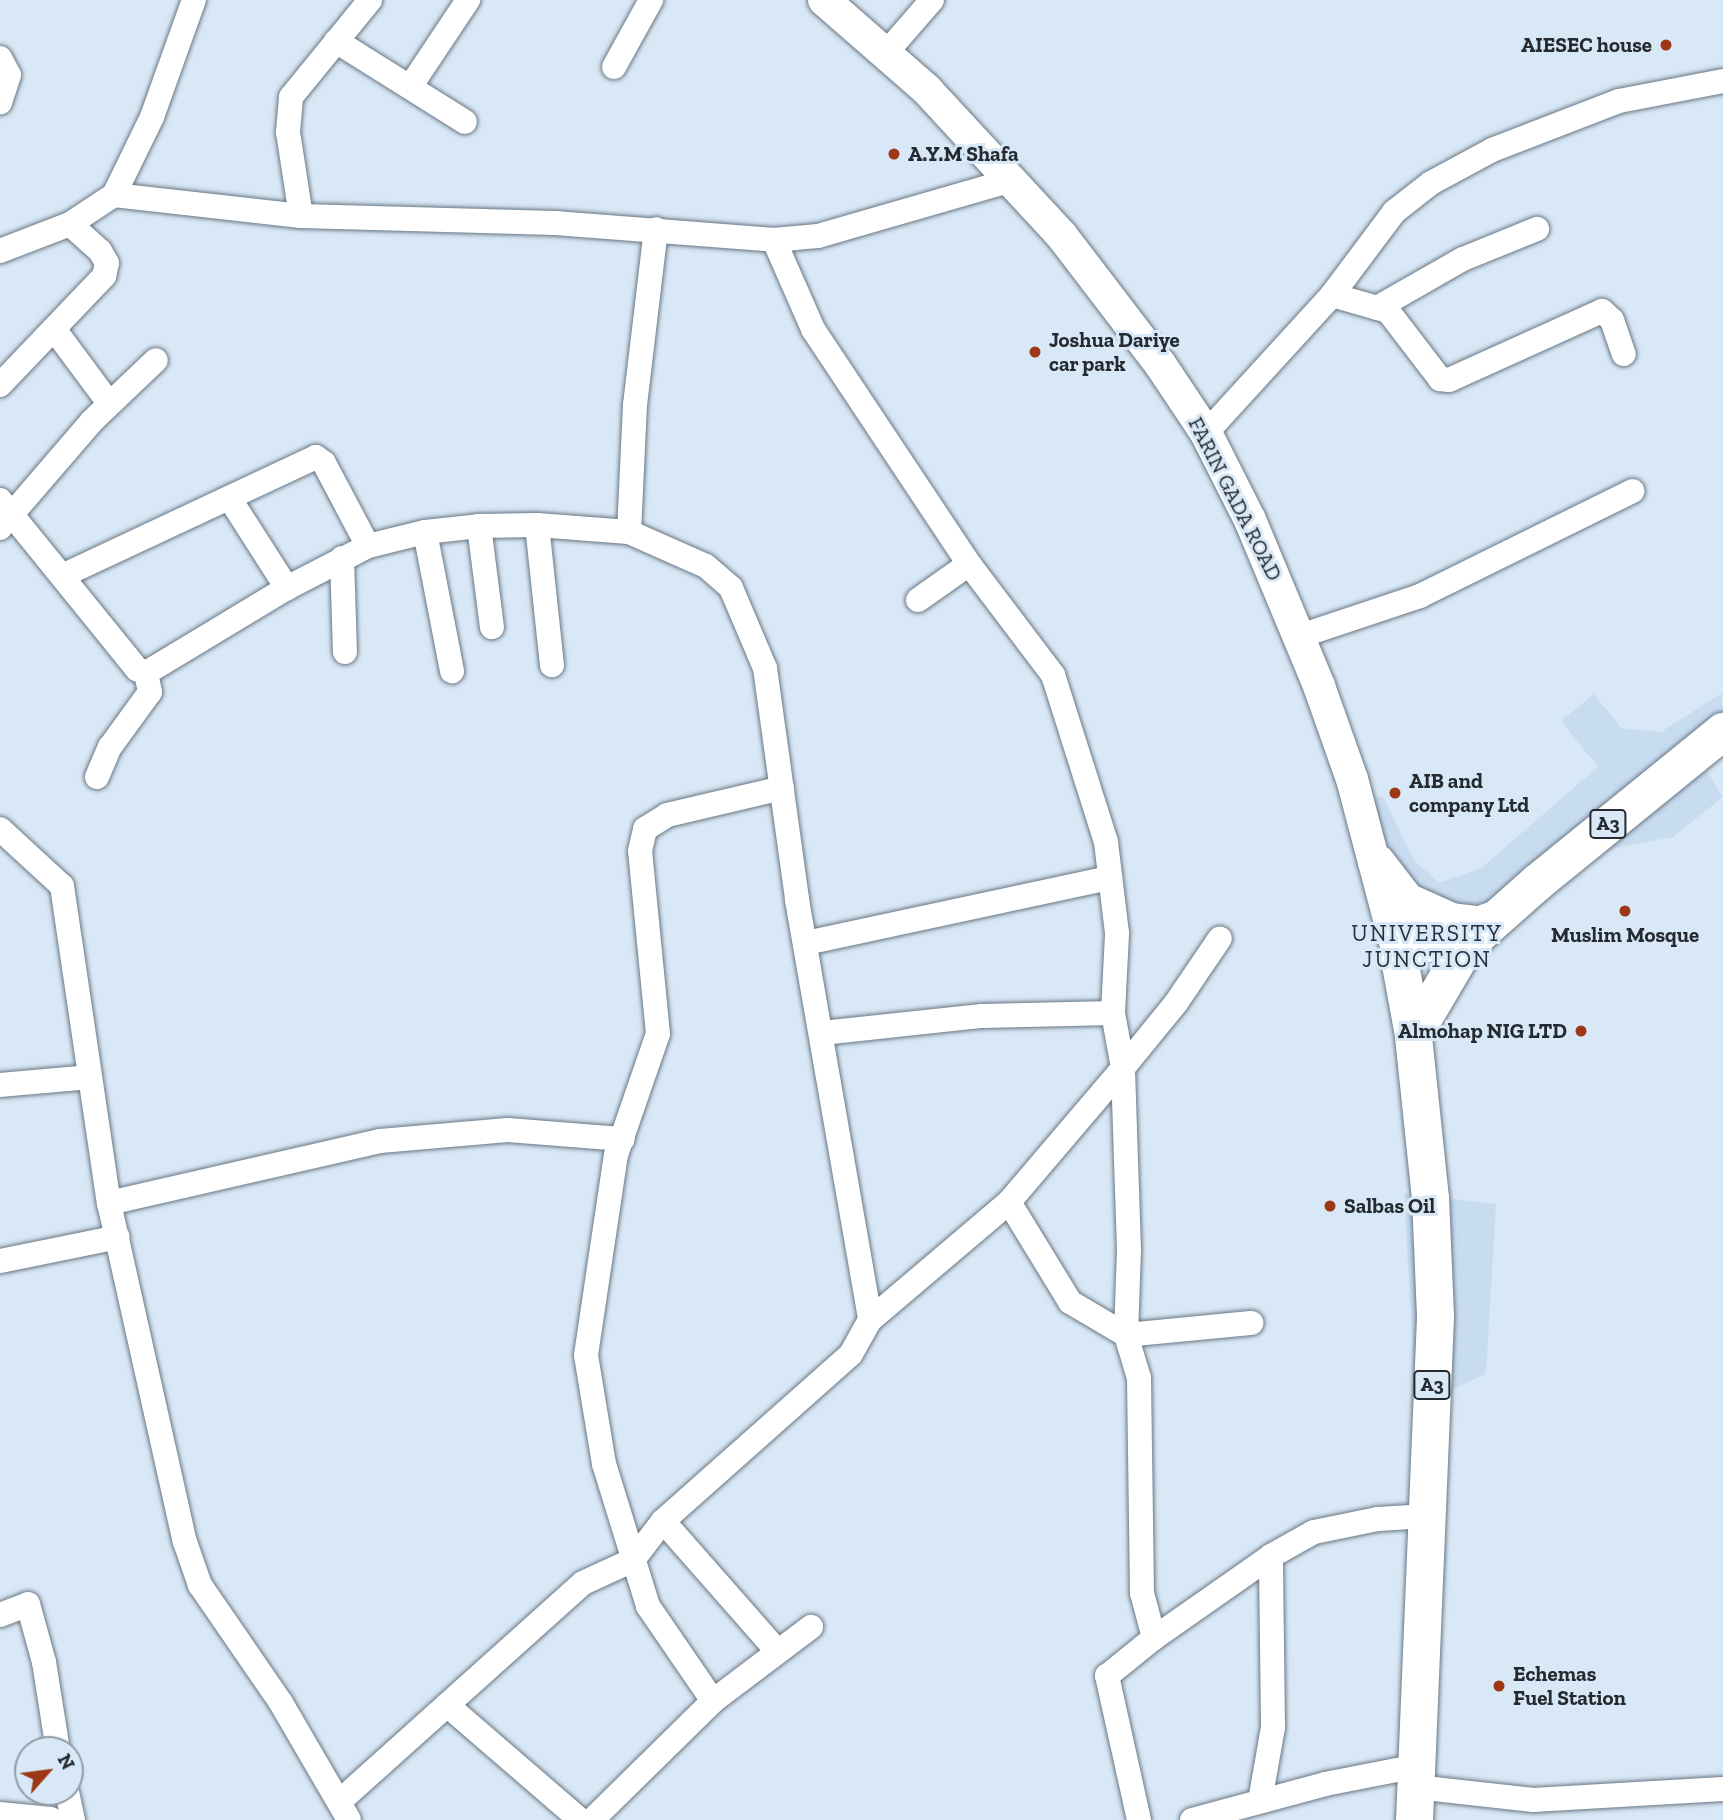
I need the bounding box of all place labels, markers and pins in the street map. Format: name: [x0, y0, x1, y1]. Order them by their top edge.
place label: AIESEC house: [1521, 32, 1652, 58]
marker: AIESEC house: [1658, 37, 1674, 53]
place label: A.Y.M Shafa: [908, 141, 1019, 167]
marker: A.Y.M Shafa: [886, 146, 902, 162]
place label: Joshua Dariye car park: [1049, 327, 1180, 377]
marker: Joshua Dariye car park: [1027, 344, 1043, 360]
place label: AIB and company Ltd: [1409, 768, 1530, 818]
marker: AIB and company Ltd: [1387, 785, 1403, 801]
marker: Muslim Mosque: [1617, 903, 1633, 919]
place label: Muslim Mosque: [1551, 922, 1699, 948]
place label: Almohap NIG LTD: [1398, 1018, 1567, 1044]
marker: Almohap NIG LTD: [1573, 1023, 1589, 1039]
place label: Salbas Oil: [1344, 1193, 1435, 1219]
marker: Salbas Oil: [1322, 1198, 1338, 1214]
place label: Echemas Fuel Station: [1513, 1661, 1626, 1711]
marker: Echemas Fuel Station: [1491, 1678, 1507, 1694]

